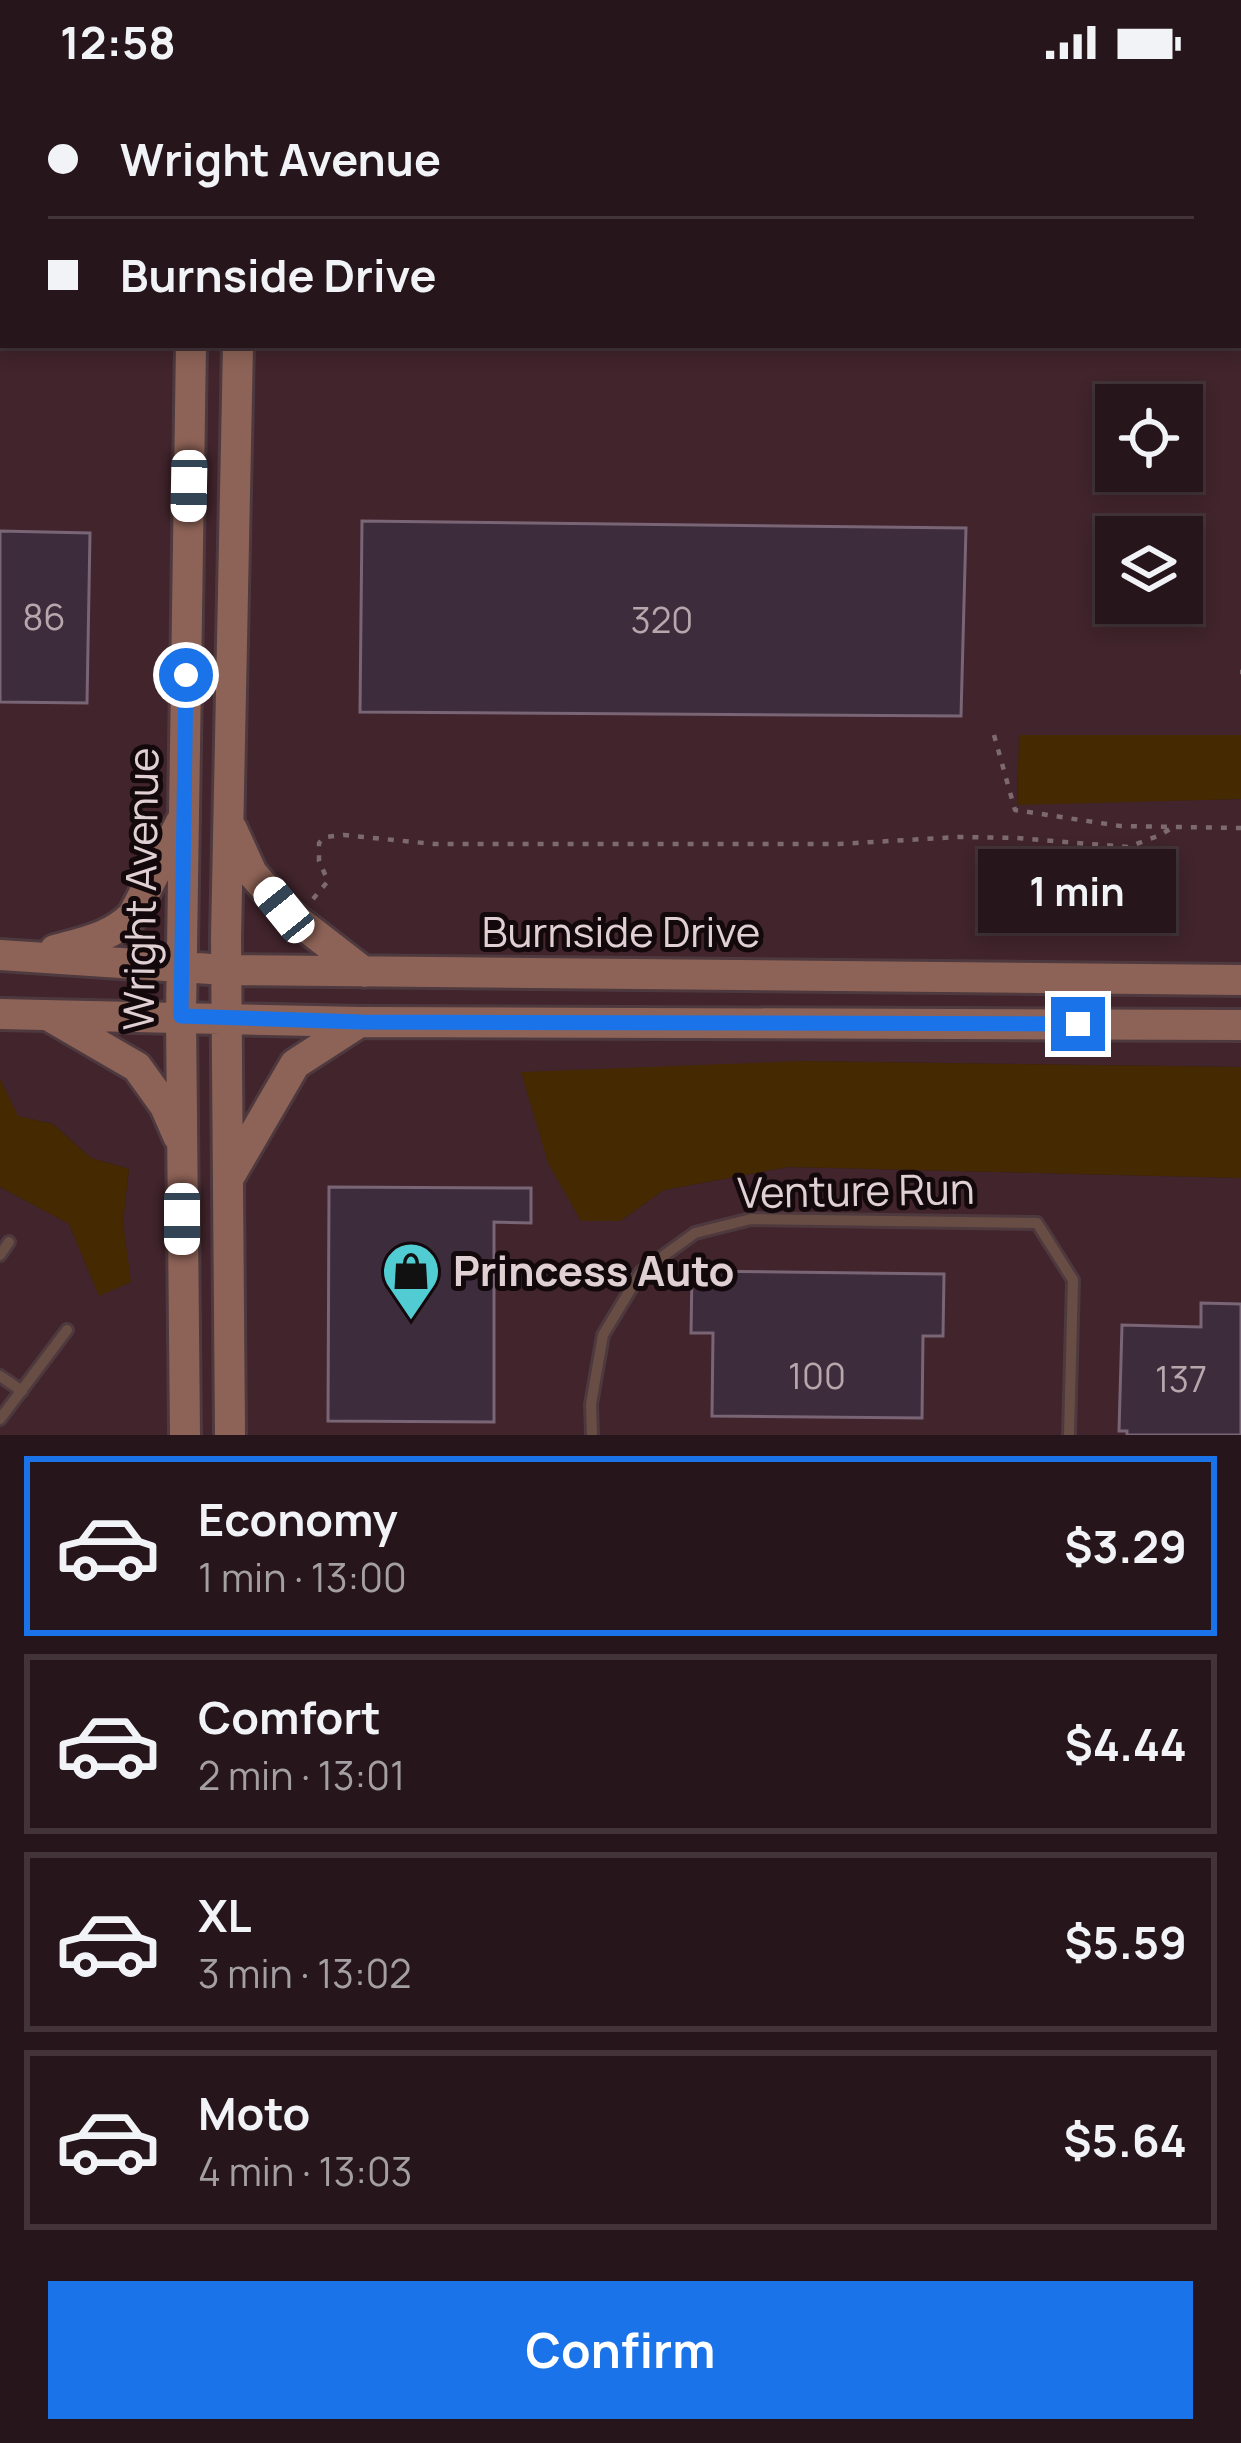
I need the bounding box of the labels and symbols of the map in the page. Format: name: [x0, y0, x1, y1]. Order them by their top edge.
car: [170, 450, 208, 522]
house number: 86: [22, 592, 66, 641]
house number: 320: [631, 595, 693, 644]
route start: [159, 648, 213, 702]
street label: Wright Avenue: [109, 747, 171, 1031]
callout: 1 min: [979, 850, 1177, 934]
car: [247, 871, 321, 949]
street label: Burnside Drive: [482, 902, 760, 960]
route end: [1051, 997, 1105, 1051]
street label: Venture Run: [737, 1159, 975, 1221]
car: [164, 1183, 200, 1255]
shop icon: Princess Auto: [380, 1240, 442, 1322]
place label: Princess Auto: [453, 1241, 734, 1299]
house number: 100: [788, 1351, 846, 1400]
house number: 137: [1155, 1354, 1207, 1403]

